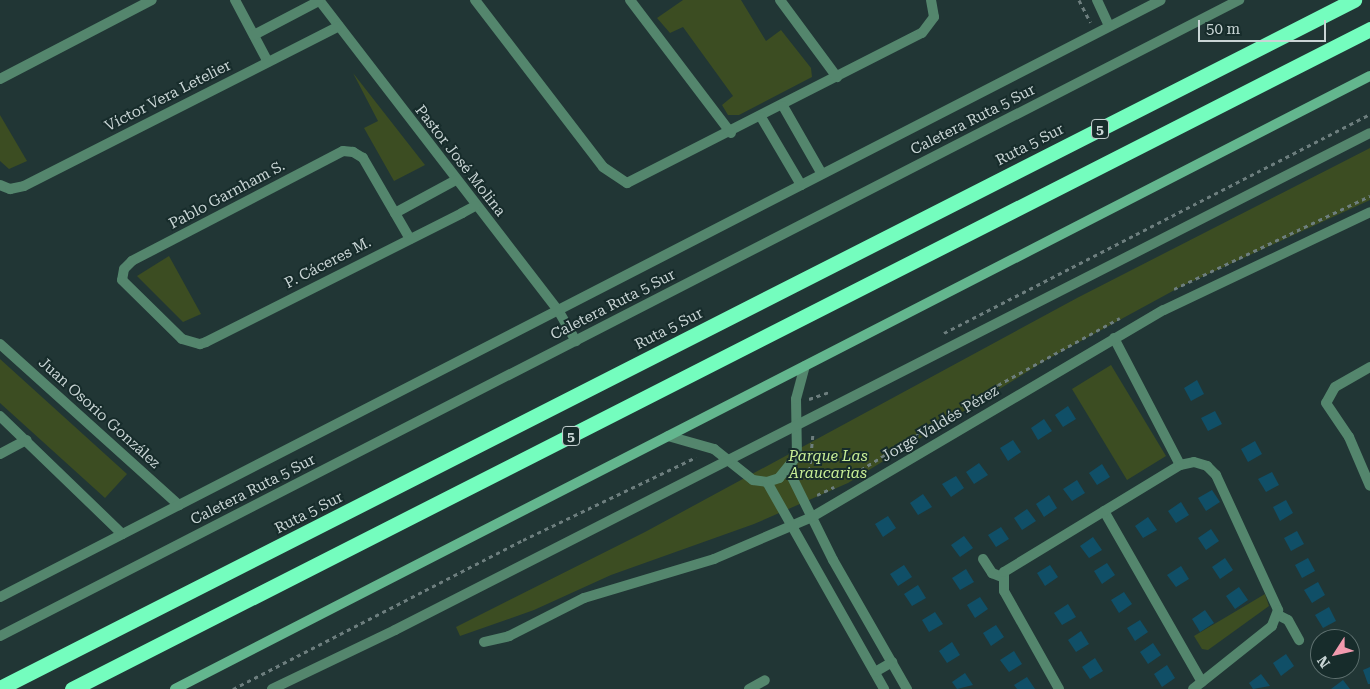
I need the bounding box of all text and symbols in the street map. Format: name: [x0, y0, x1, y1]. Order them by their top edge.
scale bar: [1200, 10, 1328, 42]
text: 50 m: [1206, 20, 1240, 38]
street label: Víctor Vera Letelier: [102, 56, 234, 136]
street label: Caletera Ruta 5 Sur: [908, 81, 1038, 159]
street label: Pastor José Molina: [411, 102, 509, 220]
road number: 5: [1090, 118, 1110, 140]
street label: Ruta 5 Sur: [993, 120, 1067, 170]
street label: Pablo Garnham S.: [166, 157, 288, 233]
street label: P. Cáceres M.: [282, 233, 374, 293]
street label: Caletera Ruta 5 Sur: [548, 266, 678, 344]
street label: Ruta 5 Sur: [632, 304, 706, 354]
street label: Juan Osorio González: [35, 354, 163, 472]
street label: Jorge Valdés Pérez: [878, 382, 1002, 466]
road number: 5: [561, 424, 581, 448]
park label: Parque Las Araucarias: [788, 447, 868, 482]
street label: Caletera Ruta 5 Sur: [188, 451, 318, 529]
street label: Ruta 5 Sur: [272, 488, 346, 538]
north arrow: [1310, 629, 1360, 679]
text: N: [1314, 653, 1333, 671]

